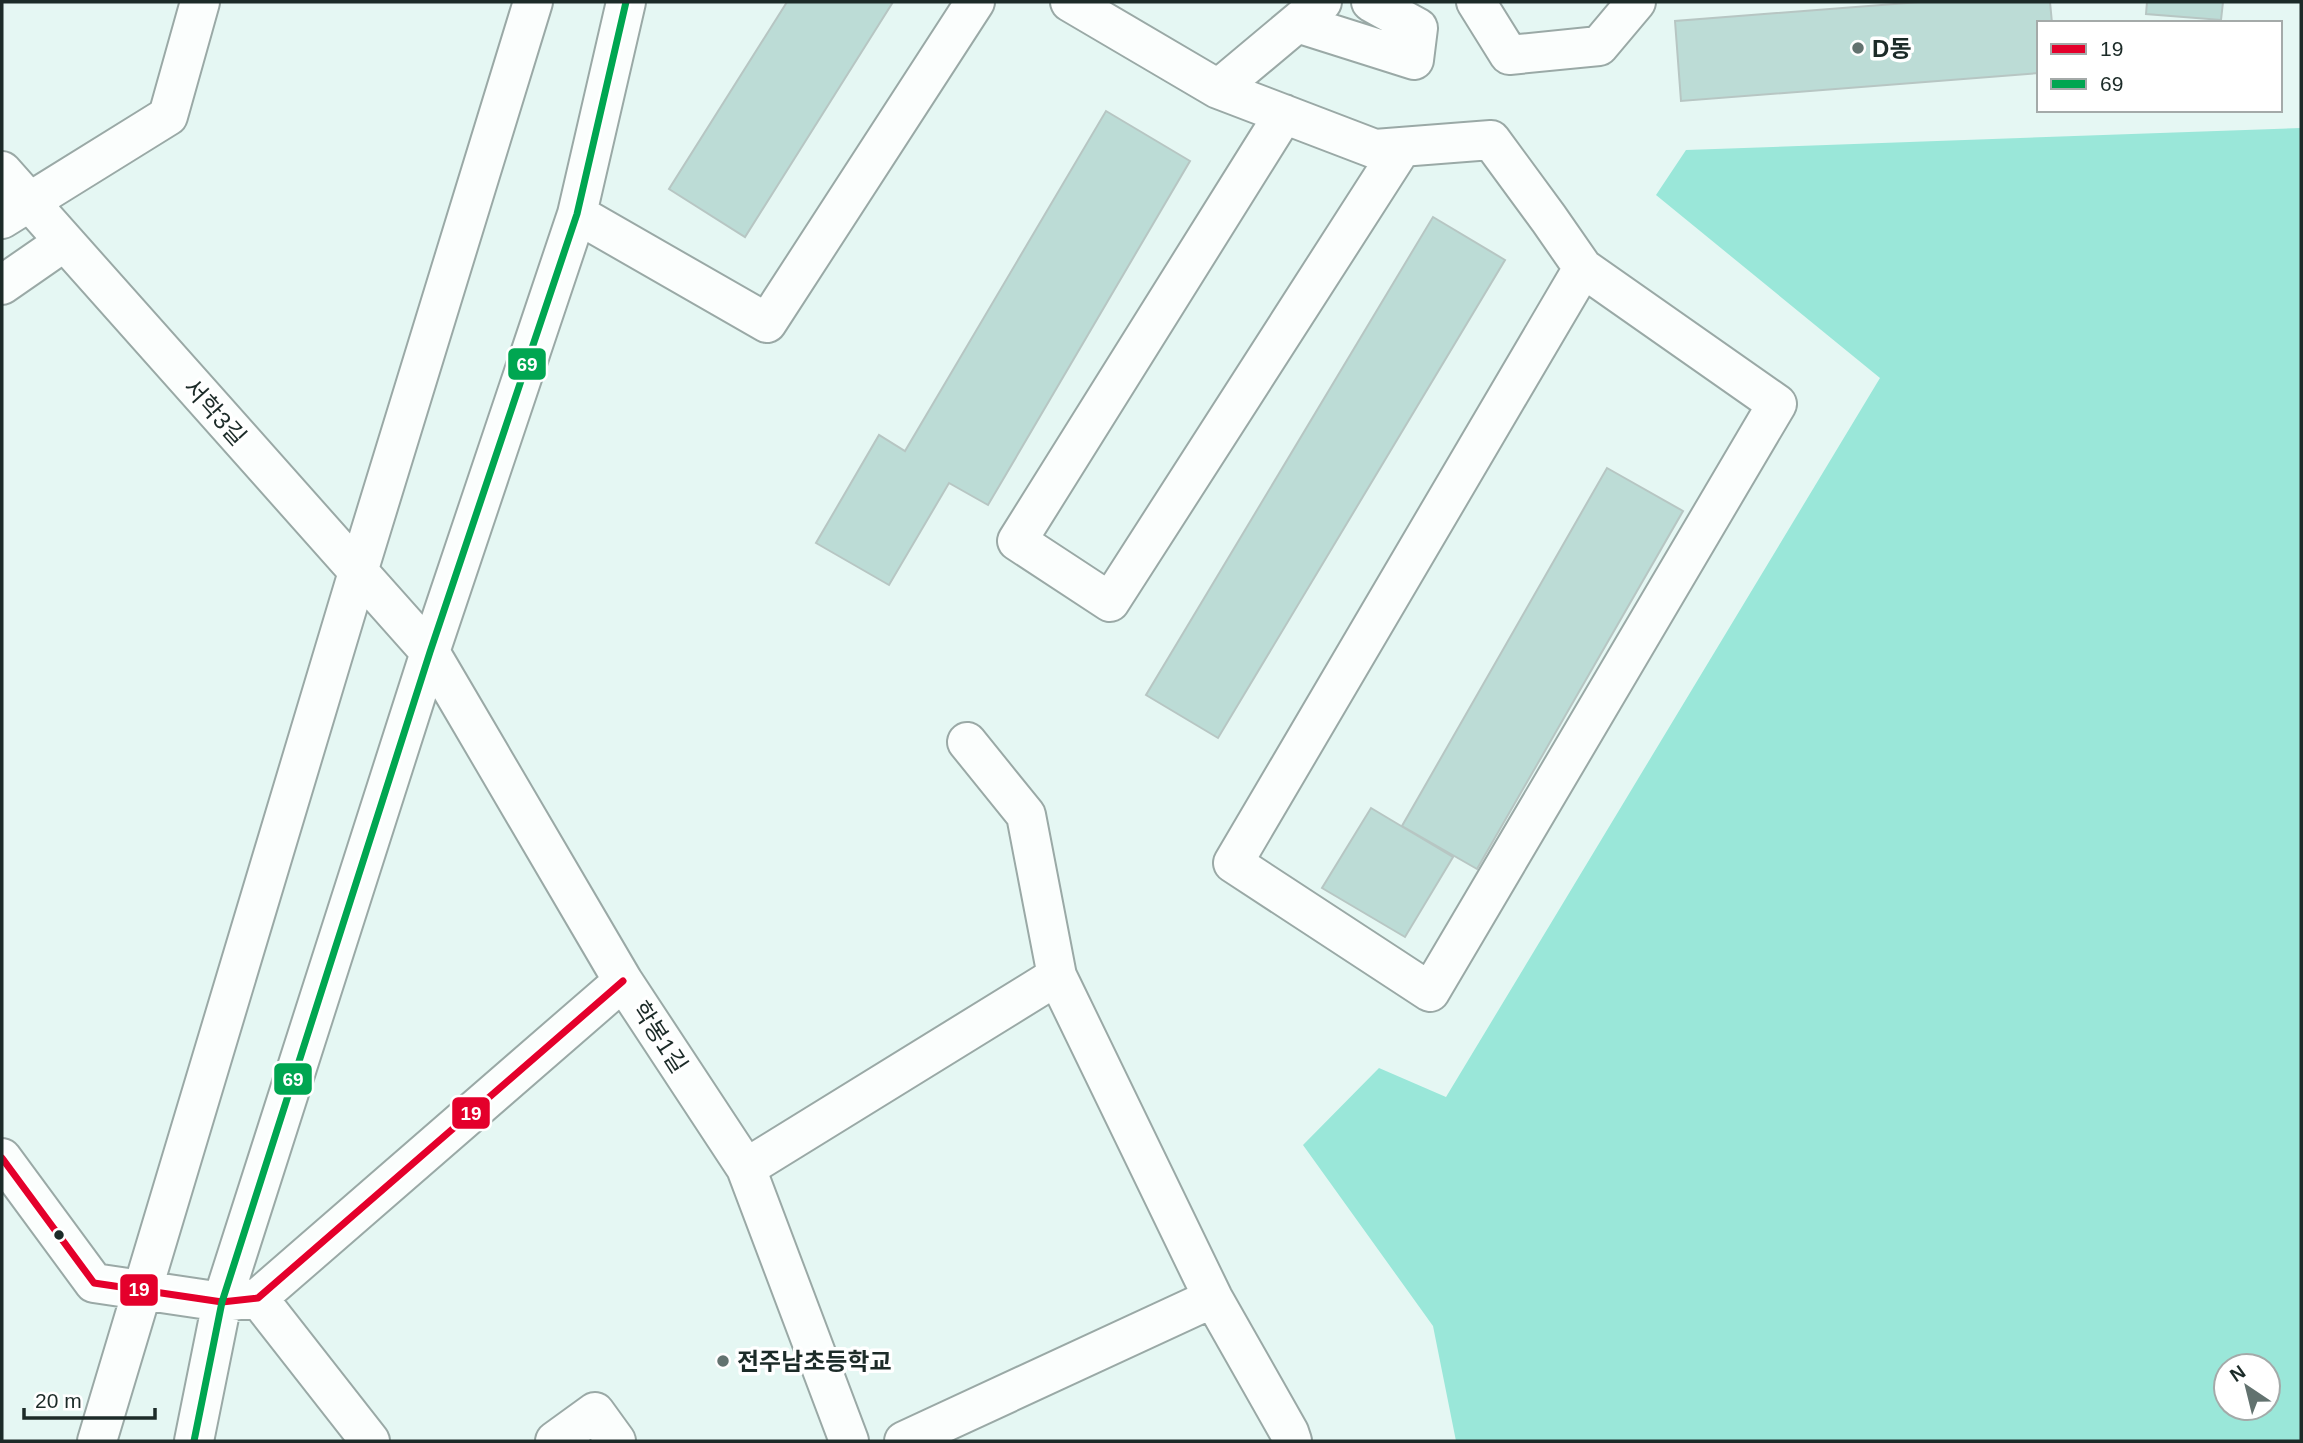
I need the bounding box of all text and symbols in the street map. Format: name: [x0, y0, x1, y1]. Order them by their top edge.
legend: [2037, 21, 2282, 112]
place label: D동: [1872, 35, 1911, 62]
text: 19: [2100, 37, 2123, 60]
marker: D동: [1850, 40, 1866, 56]
text: 69: [2100, 72, 2123, 95]
line badge: 69: [507, 347, 547, 381]
text: 69: [516, 354, 538, 375]
street label: 서학3길: [178, 373, 252, 451]
street label: 학봉1길: [627, 996, 693, 1078]
line badge: 69: [273, 1062, 313, 1096]
text: 69: [282, 1069, 304, 1090]
line badge: 19: [451, 1096, 491, 1130]
text: 19: [460, 1103, 482, 1124]
unlabelled marker: [52, 1228, 66, 1242]
line badge: 19: [119, 1273, 159, 1307]
text: 19: [128, 1279, 150, 1300]
place label: 전주남초등학교: [737, 1348, 892, 1375]
north arrow: [2212, 1352, 2282, 1422]
marker: 전주남초등학교: [715, 1353, 731, 1369]
text: N: [2226, 1361, 2249, 1386]
scale bar: [24, 1376, 156, 1420]
text: 20 m: [35, 1389, 82, 1412]

